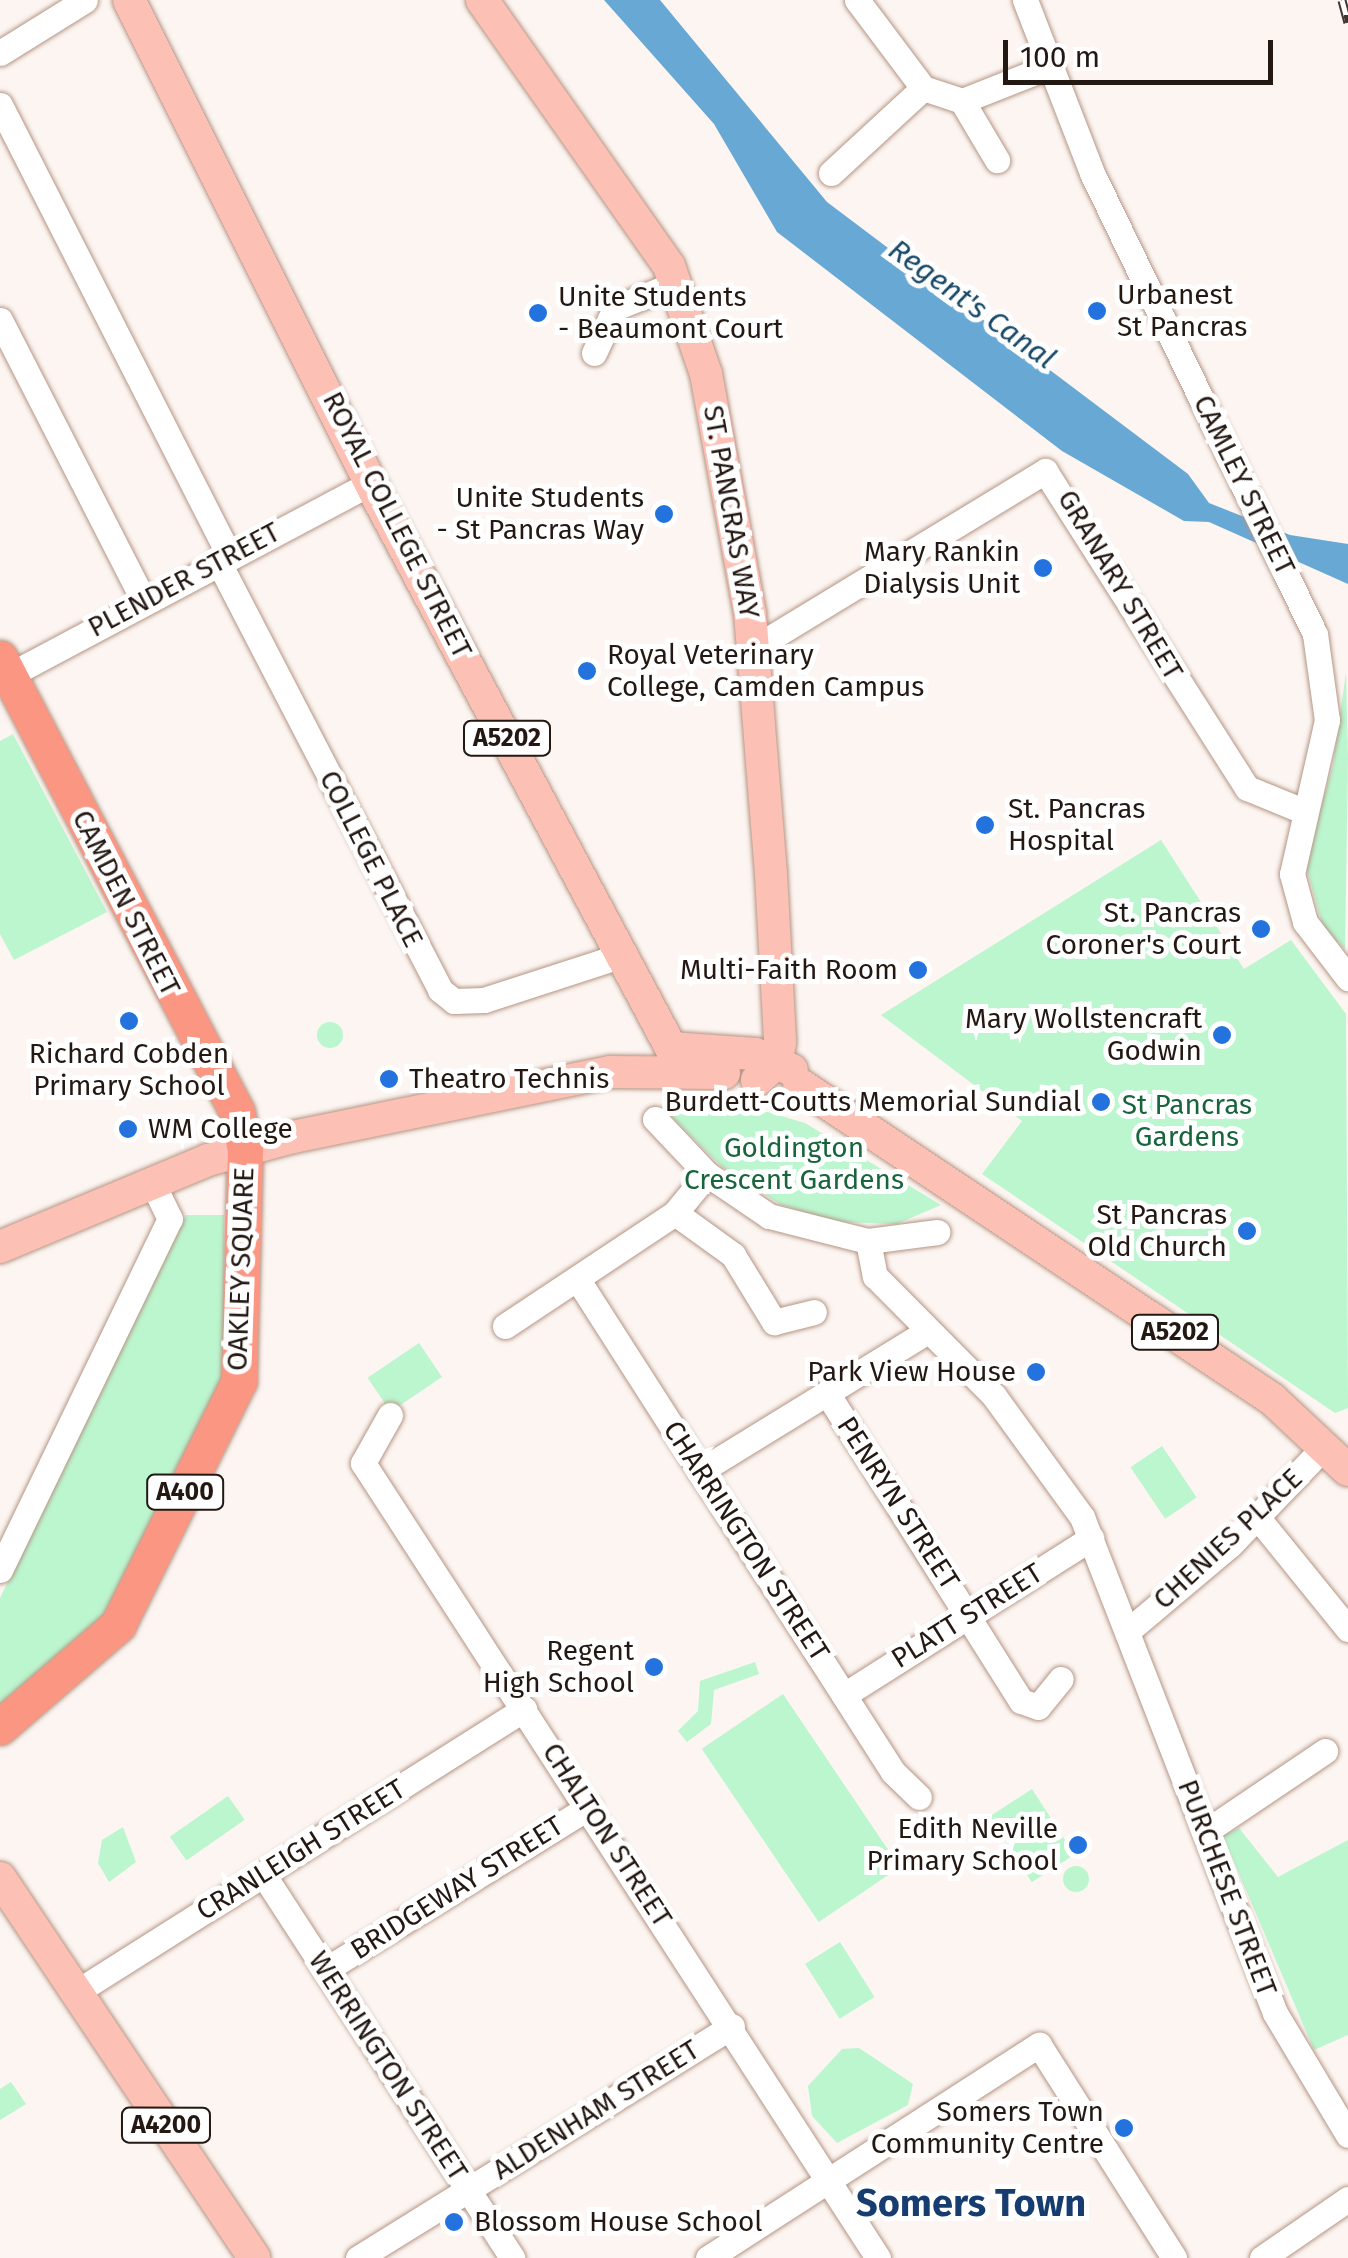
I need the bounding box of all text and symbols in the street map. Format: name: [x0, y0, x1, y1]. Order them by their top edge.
scale bar: [1008, 20, 1278, 82]
text: 100 m: [1020, 39, 1100, 75]
water label: Regent's Canal: [882, 231, 1062, 377]
place label: Urbanest St Pancras: [1117, 278, 1247, 344]
place label: Unite Students - Beaumont Court: [558, 280, 783, 346]
marker: Urbanest St Pancras: [1086, 300, 1108, 322]
marker: Unite Students - Beaumont Court: [527, 302, 549, 324]
street label: ROYAL COLLEGE STREET: [315, 386, 479, 664]
street label: CAMLEY STREET: [1186, 390, 1302, 580]
street label: ST. PANCRAS WAY: [696, 403, 766, 621]
place label: Unite Students - St Pancras Way: [437, 481, 644, 547]
street label: GRANARY STREET: [1050, 484, 1190, 686]
marker: Unite Students - St Pancras Way: [653, 503, 675, 525]
street label: PLENDER STREET: [82, 515, 286, 645]
place label: Mary Rankin Dialysis Unit: [863, 535, 1020, 601]
marker: Mary Rankin Dialysis Unit: [1030, 555, 1056, 581]
place label: Royal Veterinary College, Camden Campus: [607, 638, 924, 704]
marker: Royal Veterinary College, Camden Campus: [576, 660, 598, 682]
road number: A5202: [462, 718, 552, 758]
street label: COLLEGE PLACE: [312, 765, 430, 953]
place label: St. Pancras Hospital: [1008, 792, 1145, 858]
street label: CAMDEN STREET: [65, 805, 187, 1001]
marker: St. Pancras Hospital: [972, 812, 998, 838]
place label: St. Pancras Coroner's Court: [1046, 896, 1241, 962]
marker: St. Pancras Coroner's Court: [1250, 918, 1272, 940]
place label: Multi-Faith Room: [680, 953, 898, 987]
marker: Multi-Faith Room: [907, 959, 929, 981]
place label: Mary Wollstencraft Godwin: [965, 1002, 1202, 1068]
marker: Richard Cobden Primary School: [118, 1010, 140, 1032]
marker: Mary Wollstencraft Godwin: [1211, 1024, 1233, 1046]
place label: Richard Cobden Primary School: [29, 1037, 229, 1103]
place label: Theatro Technis: [409, 1062, 609, 1096]
marker: Theatro Technis: [378, 1068, 400, 1090]
place label: Burdett-Coutts Memorial Sundial: [664, 1085, 1081, 1119]
park label: St Pancras Gardens: [1122, 1088, 1252, 1154]
marker: Burdett-Coutts Memorial Sundial: [1090, 1091, 1112, 1113]
place label: WM College: [148, 1112, 293, 1146]
marker: WM College: [117, 1118, 139, 1140]
park label: Goldington Crescent Gardens: [684, 1131, 904, 1197]
street label: OAKLEY SQUARE: [221, 1166, 261, 1372]
place label: St Pancras Old Church: [1088, 1198, 1227, 1264]
marker: St Pancras Old Church: [1236, 1220, 1258, 1242]
road number: A5202: [1130, 1312, 1220, 1352]
place label: Park View House: [807, 1355, 1016, 1389]
marker: Park View House: [1025, 1361, 1047, 1383]
street label: PENRYN STREET: [830, 1410, 966, 1596]
street label: CHARRINGTON STREET: [656, 1415, 836, 1667]
street label: CHENIES PLACE: [1147, 1462, 1309, 1616]
road number: A400: [145, 1472, 225, 1512]
street label: PLATT STREET: [885, 1556, 1049, 1676]
place label: Regent High School: [483, 1634, 634, 1700]
marker: Regent High School: [643, 1656, 665, 1678]
street label: CHALTON STREET: [535, 1737, 679, 1933]
street label: CRANLEIGH STREET: [191, 1772, 411, 1928]
street label: PURCHESE STREET: [1170, 1775, 1284, 2001]
street label: BRIDGEWAY STREET: [345, 1809, 569, 1967]
place label: Edith Neville Primary School: [866, 1812, 1058, 1878]
marker: Edith Neville Primary School: [1067, 1834, 1089, 1856]
street label: WERRINGTON STREET: [301, 1945, 475, 2187]
street label: ALDENHAM STREET: [487, 2033, 705, 2187]
place label: Somers Town Community Centre: [871, 2095, 1104, 2161]
road number: A4200: [119, 2105, 214, 2145]
marker: Somers Town Community Centre: [1113, 2117, 1135, 2139]
district label: Somers Town: [856, 2181, 1086, 2227]
place label: Blossom House School: [474, 2205, 762, 2239]
marker: Blossom House School: [443, 2211, 465, 2233]

